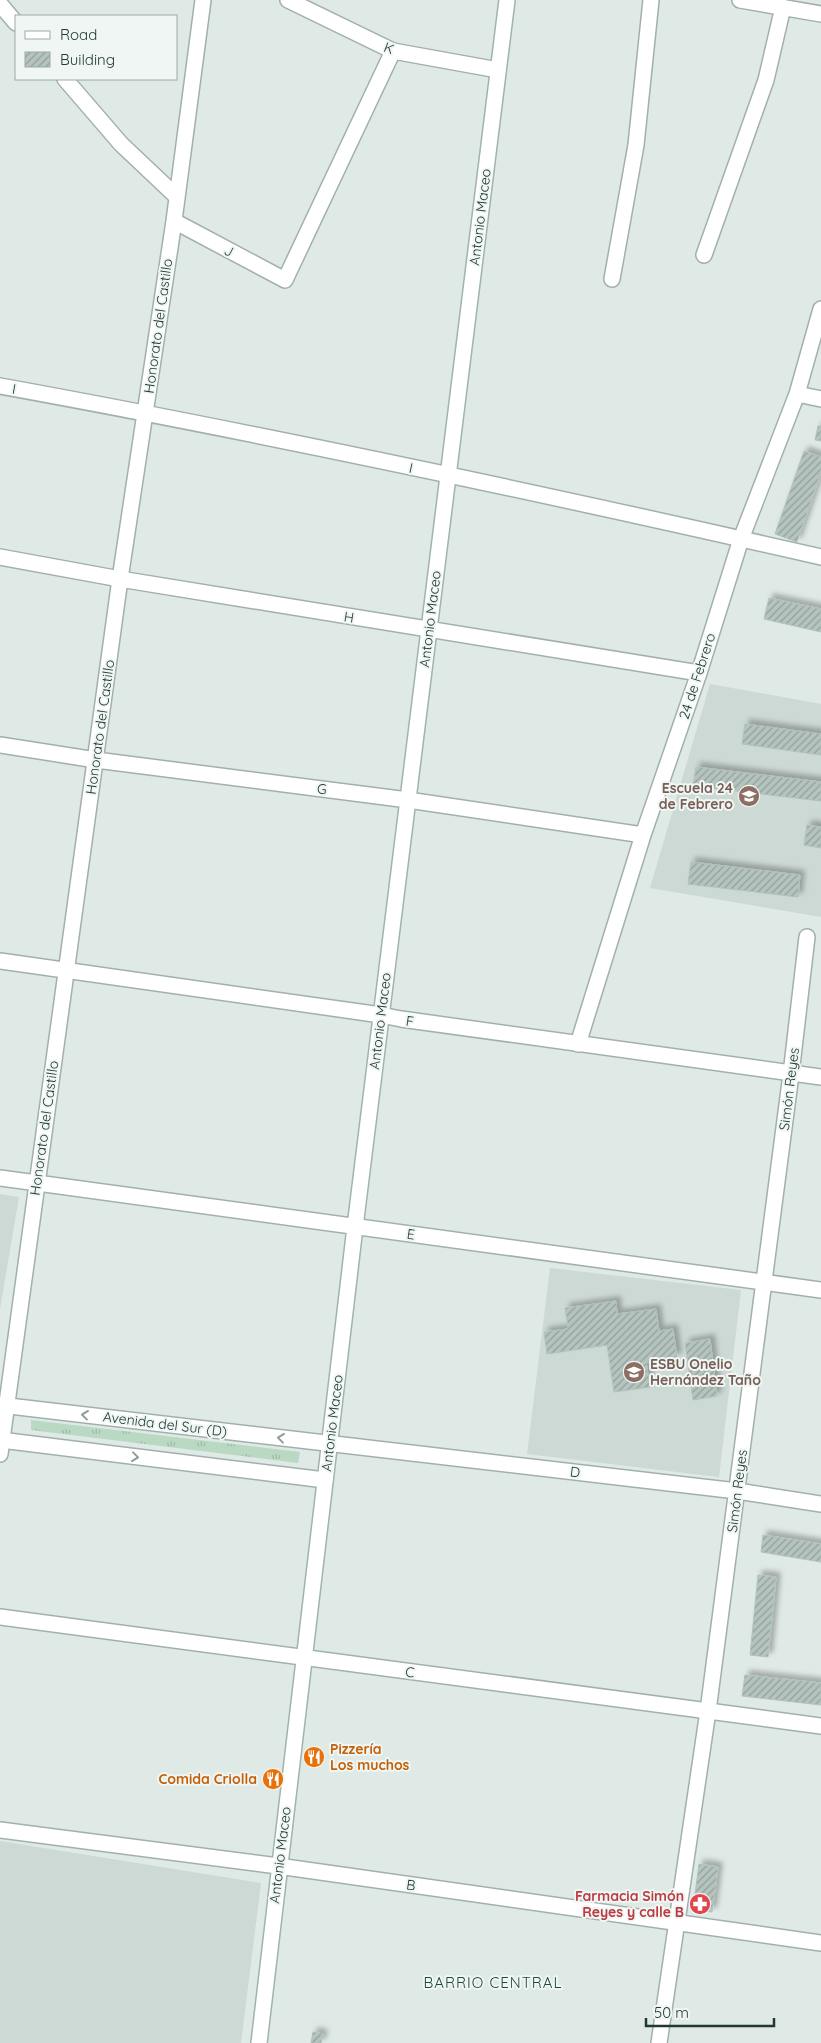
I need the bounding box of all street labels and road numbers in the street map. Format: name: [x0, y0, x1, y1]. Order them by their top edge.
street label: K: [381, 38, 397, 58]
street label: Antonio Maceo: [465, 168, 495, 266]
street label: J: [221, 241, 237, 261]
street label: Honorato del Castillo: [140, 257, 176, 395]
street label: I: [11, 380, 17, 398]
street label: I: [407, 459, 415, 477]
street label: Antonio Maceo: [415, 570, 445, 668]
street label: H: [343, 607, 355, 627]
street label: 24 de Febrero: [675, 631, 719, 721]
street label: Honorato del Castillo: [82, 658, 118, 796]
street label: G: [316, 779, 328, 799]
street label: Antonio Maceo: [365, 972, 395, 1070]
street label: F: [405, 1012, 415, 1030]
street label: Simón Reyes: [775, 1046, 803, 1132]
street label: Honorato del Castillo: [26, 1059, 62, 1197]
street label: E: [406, 1225, 416, 1243]
street label: Antonio Maceo: [317, 1374, 347, 1472]
street label: Avenida del Sur (D): [102, 1407, 228, 1441]
street label: Simón Reyes: [723, 1448, 751, 1534]
street label: D: [569, 1462, 581, 1482]
street label: C: [404, 1663, 416, 1681]
street label: Antonio Maceo: [265, 1806, 295, 1904]
street label: B: [405, 1875, 417, 1895]

